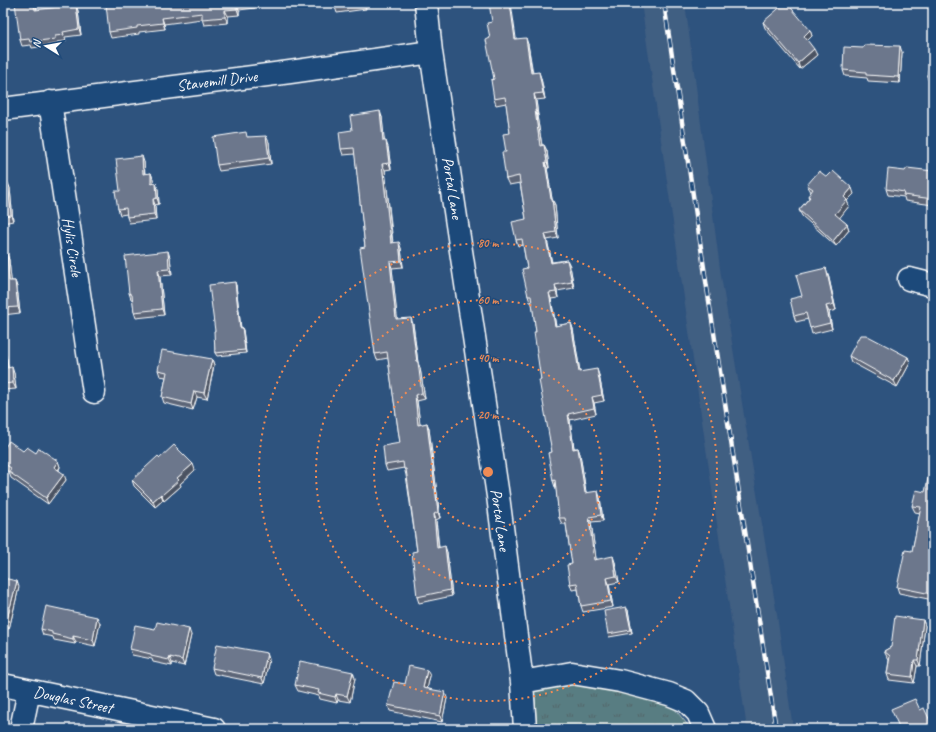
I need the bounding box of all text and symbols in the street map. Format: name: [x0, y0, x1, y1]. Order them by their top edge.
north arrow: [26, 26, 66, 66]
text: N: [29, 37, 44, 49]
street label: Stavemill Drive: [176, 66, 260, 96]
street label: Portal Lane: [437, 156, 467, 222]
street label: Hylis Circle: [57, 216, 87, 280]
text: 80 m: [478, 235, 499, 251]
text: 60 m: [478, 292, 500, 308]
text: 40 m: [478, 350, 499, 366]
text: 20 m: [478, 407, 499, 423]
centre of rings: [481, 465, 495, 479]
street label: Portal Lane: [486, 488, 514, 554]
street label: Douglas Street: [32, 682, 117, 719]

